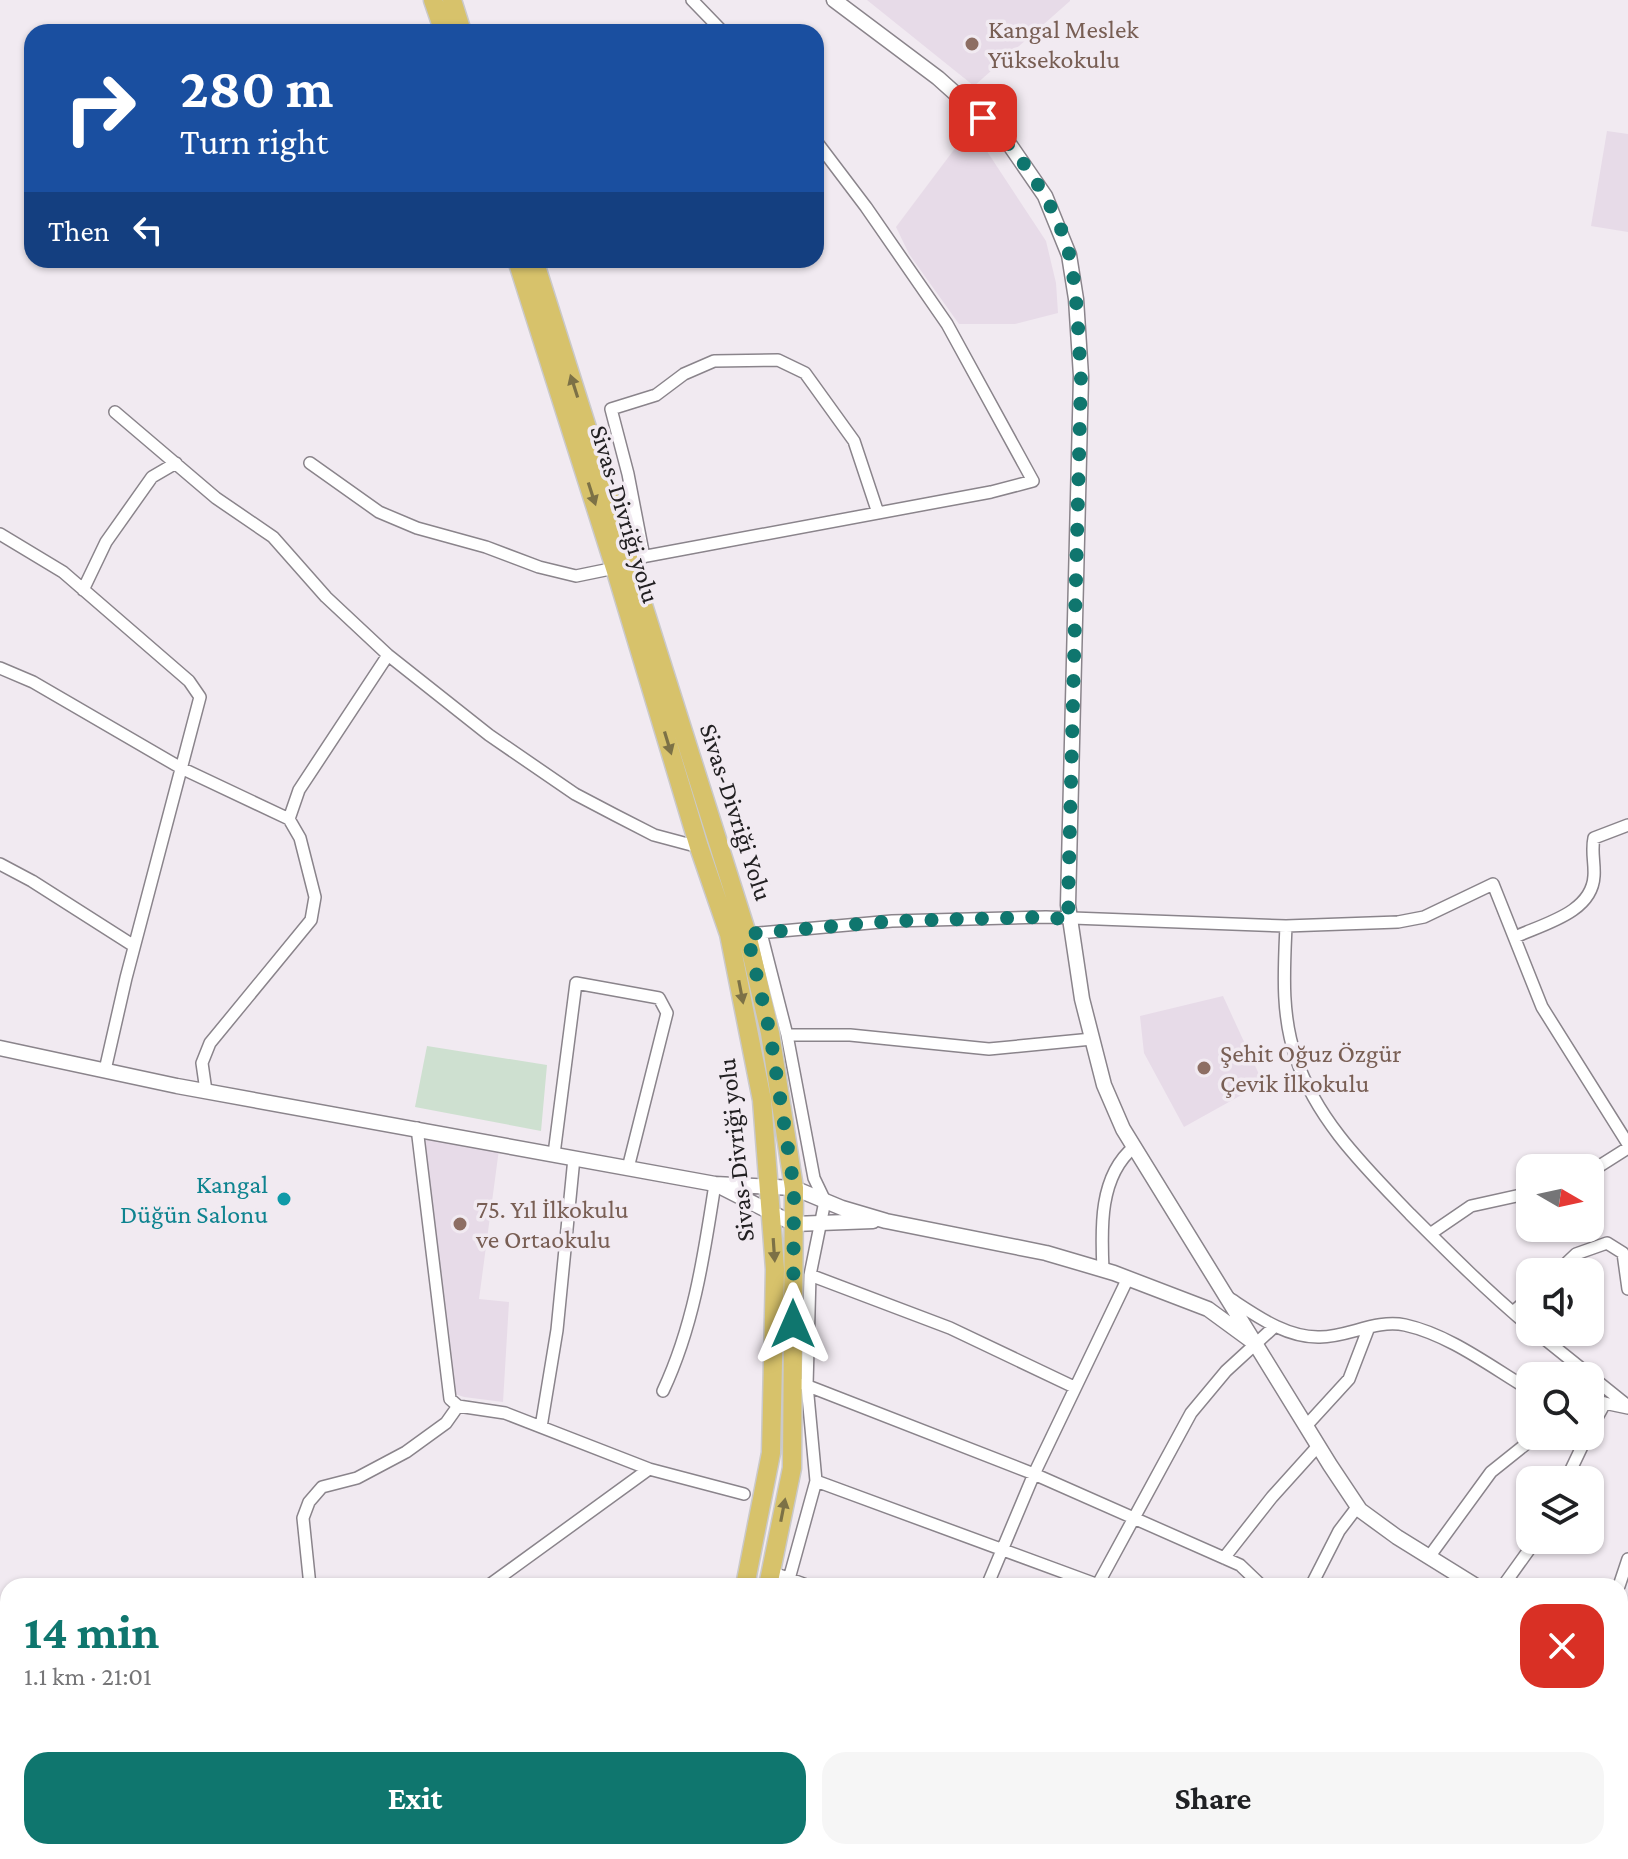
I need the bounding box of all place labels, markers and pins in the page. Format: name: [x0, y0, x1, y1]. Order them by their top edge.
place label: Kangal Meslek Yüksekokulu: [988, 15, 1139, 74]
marker: Kangal Meslek Yüksekokulu: [963, 35, 981, 53]
pin: [949, 84, 1017, 152]
place label: Şehit Oğuz Özgür Çevik İlkokulu: [1220, 1039, 1401, 1098]
marker: Şehit Oğuz Özgür Çevik İlkokulu: [1195, 1059, 1213, 1077]
place label: Kangal Düğün Salonu: [120, 1170, 268, 1229]
marker: Kangal Düğün Salonu: [275, 1190, 293, 1208]
place label: 75. Yıl İlkokulu ve Ortaokulu: [475, 1195, 629, 1254]
marker: 75. Yıl İlkokulu ve Ortaokulu: [451, 1215, 469, 1233]

